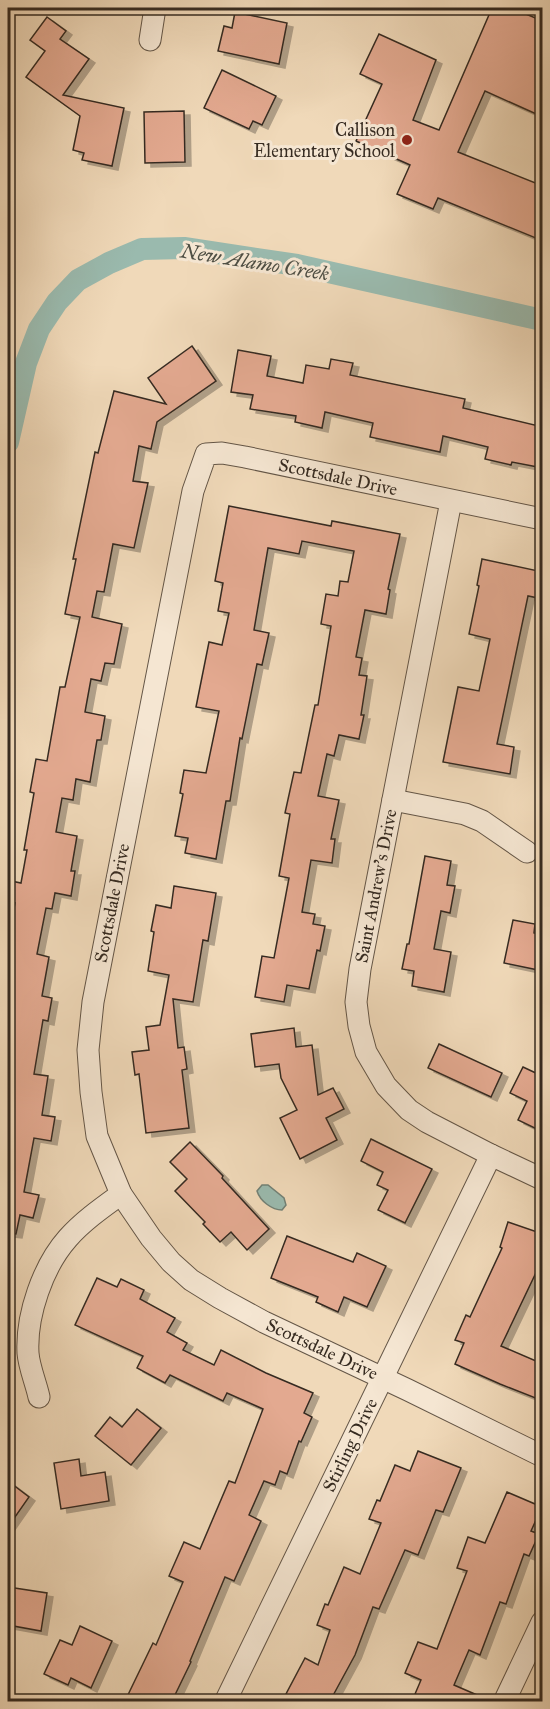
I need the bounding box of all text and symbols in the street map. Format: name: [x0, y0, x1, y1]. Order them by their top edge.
place label: Callison Elementary School: [253, 119, 395, 162]
marker: Callison Elementary School: [400, 133, 414, 147]
water label: New Alamo Creek: [178, 238, 331, 286]
street label: Scottsdale Drive: [277, 454, 399, 500]
street label: Saint Andrew's Drive: [350, 807, 402, 965]
street label: Scottsdale Drive: [90, 842, 134, 964]
street label: Scottsdale Drive: [263, 1313, 381, 1385]
street label: Stirling Drive: [318, 1394, 383, 1496]

